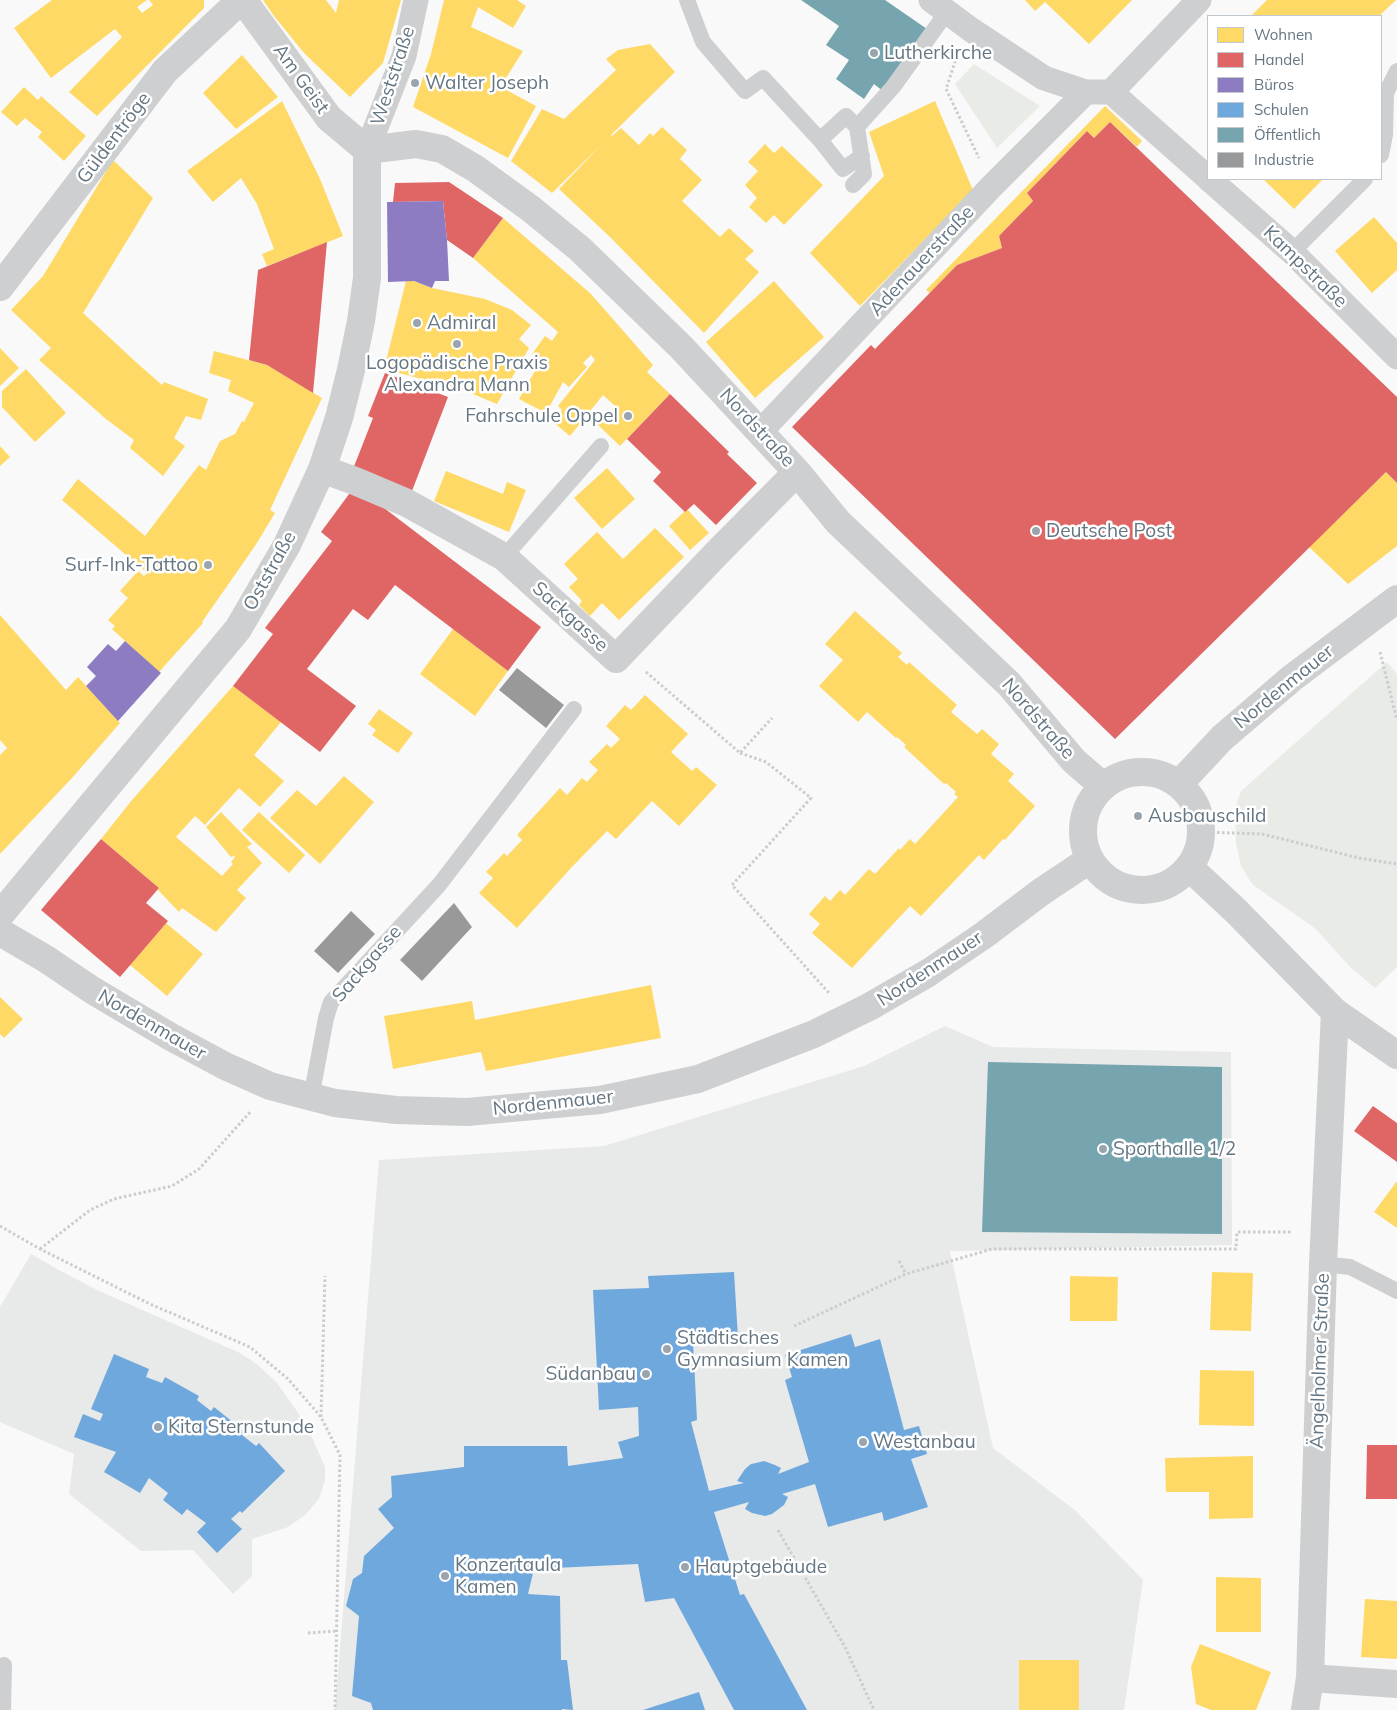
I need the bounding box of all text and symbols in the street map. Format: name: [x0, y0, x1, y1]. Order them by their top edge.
legend: [1207, 15, 1382, 180]
street label: Weststraße: [366, 24, 420, 128]
text: Wohnen: [1254, 25, 1313, 44]
street label: Am Geist: [268, 40, 334, 118]
place label: Lutherkirche: [884, 42, 992, 64]
marker: Lutherkirche: [868, 47, 880, 59]
text: Handel: [1254, 50, 1304, 69]
place label: Walter Joseph: [425, 72, 549, 94]
text: Büros: [1254, 75, 1294, 94]
marker: Walter Joseph: [409, 77, 421, 89]
street label: Güldentröge: [72, 88, 156, 188]
text: Schulen: [1254, 100, 1309, 119]
text: Öffentlich: [1254, 125, 1321, 144]
text: Industrie: [1254, 150, 1314, 169]
street label: Adenauerstraße: [865, 201, 979, 321]
street label: Kampstraße: [1258, 221, 1352, 313]
place label: Admiral: [427, 312, 496, 334]
marker: Admiral: [411, 317, 423, 329]
marker: Logopädische Praxis Alexandra Mann: [451, 338, 463, 350]
place label: Logopädische Praxis Alexandra Mann: [366, 352, 548, 396]
street label: Nordstraße: [715, 384, 799, 472]
place label: Fahrschule Oppel: [465, 405, 618, 427]
marker: Fahrschule Oppel: [622, 410, 634, 422]
place label: Deutsche Post: [1046, 520, 1172, 542]
marker: Deutsche Post: [1030, 525, 1042, 537]
street label: Oststraße: [239, 527, 301, 615]
place label: Surf-Ink-Tattoo: [65, 554, 198, 576]
marker: Surf-Ink-Tattoo: [202, 559, 214, 571]
street label: Sackgasse: [527, 577, 613, 657]
street label: Nordenmauer: [1230, 640, 1338, 734]
street label: Nordstraße: [997, 674, 1079, 764]
place label: Ausbauschild: [1148, 805, 1267, 827]
marker: Ausbauschild: [1132, 810, 1144, 822]
street label: Sackgasse: [327, 921, 407, 1007]
street label: Nordenmauer: [873, 926, 987, 1012]
street label: Nordenmauer: [94, 985, 210, 1065]
street label: Nordenmauer: [492, 1085, 614, 1121]
place label: Sporthalle 1/2: [1113, 1138, 1236, 1160]
marker: Sporthalle 1/2: [1097, 1143, 1109, 1155]
street label: Ängelholmer Straße: [1306, 1273, 1334, 1449]
place label: Städtisches Gymnasium Kamen: [677, 1327, 848, 1371]
marker: Städtisches Gymnasium Kamen: [661, 1343, 673, 1355]
place label: Südanbau: [546, 1363, 636, 1385]
marker: Südanbau: [640, 1368, 652, 1380]
place label: Kita Sternstunde: [168, 1416, 314, 1438]
marker: Kita Sternstunde: [152, 1421, 164, 1433]
place label: Westanbau: [873, 1431, 976, 1453]
marker: Westanbau: [857, 1436, 869, 1448]
place label: Konzertaula Kamen: [455, 1554, 561, 1598]
place label: Hauptgebäude: [695, 1556, 827, 1578]
marker: Hauptgebäude: [679, 1561, 691, 1573]
marker: Konzertaula Kamen: [439, 1570, 451, 1582]

